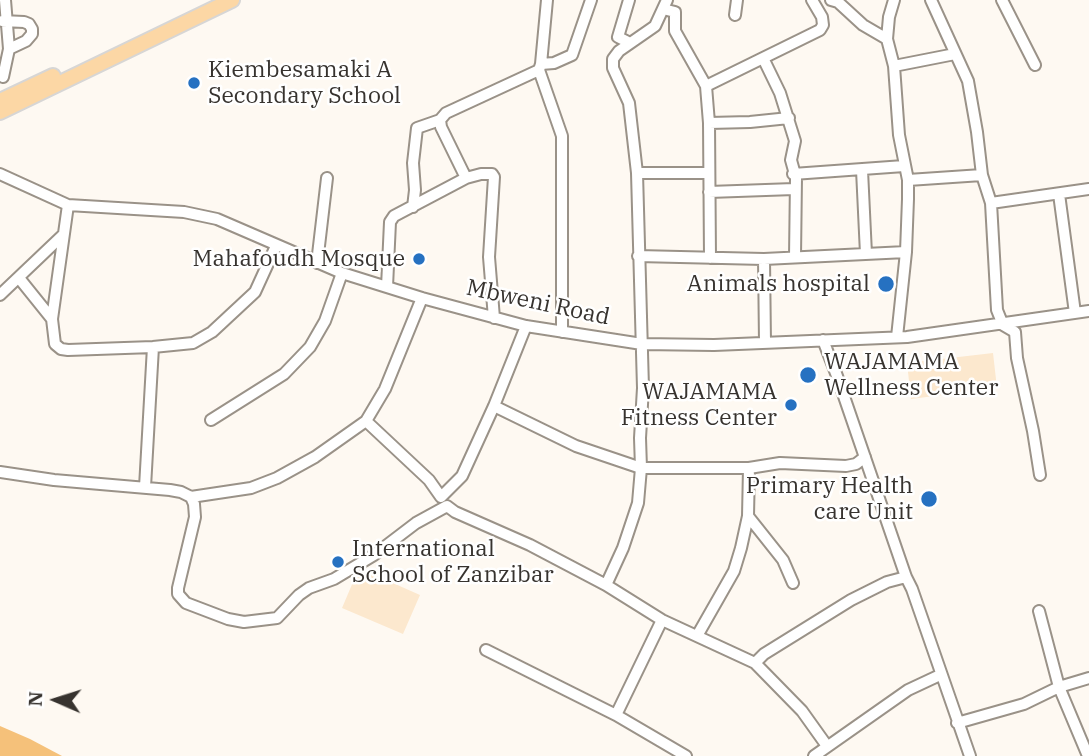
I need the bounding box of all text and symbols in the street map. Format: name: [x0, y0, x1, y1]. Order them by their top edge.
place label: Kiembesamaki A Secondary School: [208, 56, 401, 110]
marker: Kiembesamaki A Secondary School: [186, 75, 202, 91]
place label: Mahafoudh Mosque: [192, 245, 405, 273]
marker: Mahafoudh Mosque: [411, 251, 427, 267]
place label: Animals hospital: [687, 270, 870, 298]
street label: Mbweni Road: [464, 274, 612, 332]
marker: Animals hospital: [876, 274, 896, 294]
place label: WAJAMAMA Wellness Center: [824, 348, 998, 402]
marker: WAJAMAMA Wellness Center: [798, 365, 818, 385]
place label: WAJAMAMA Fitness Center: [621, 378, 777, 432]
marker: WAJAMAMA Fitness Center: [783, 397, 799, 413]
place label: Primary Health care Unit: [746, 472, 913, 526]
marker: Primary Health care Unit: [919, 489, 939, 509]
place label: International School of Zanzibar: [352, 535, 554, 589]
marker: International School of Zanzibar: [330, 554, 346, 570]
north arrow: [21, 665, 91, 735]
text: N: [23, 691, 47, 707]

